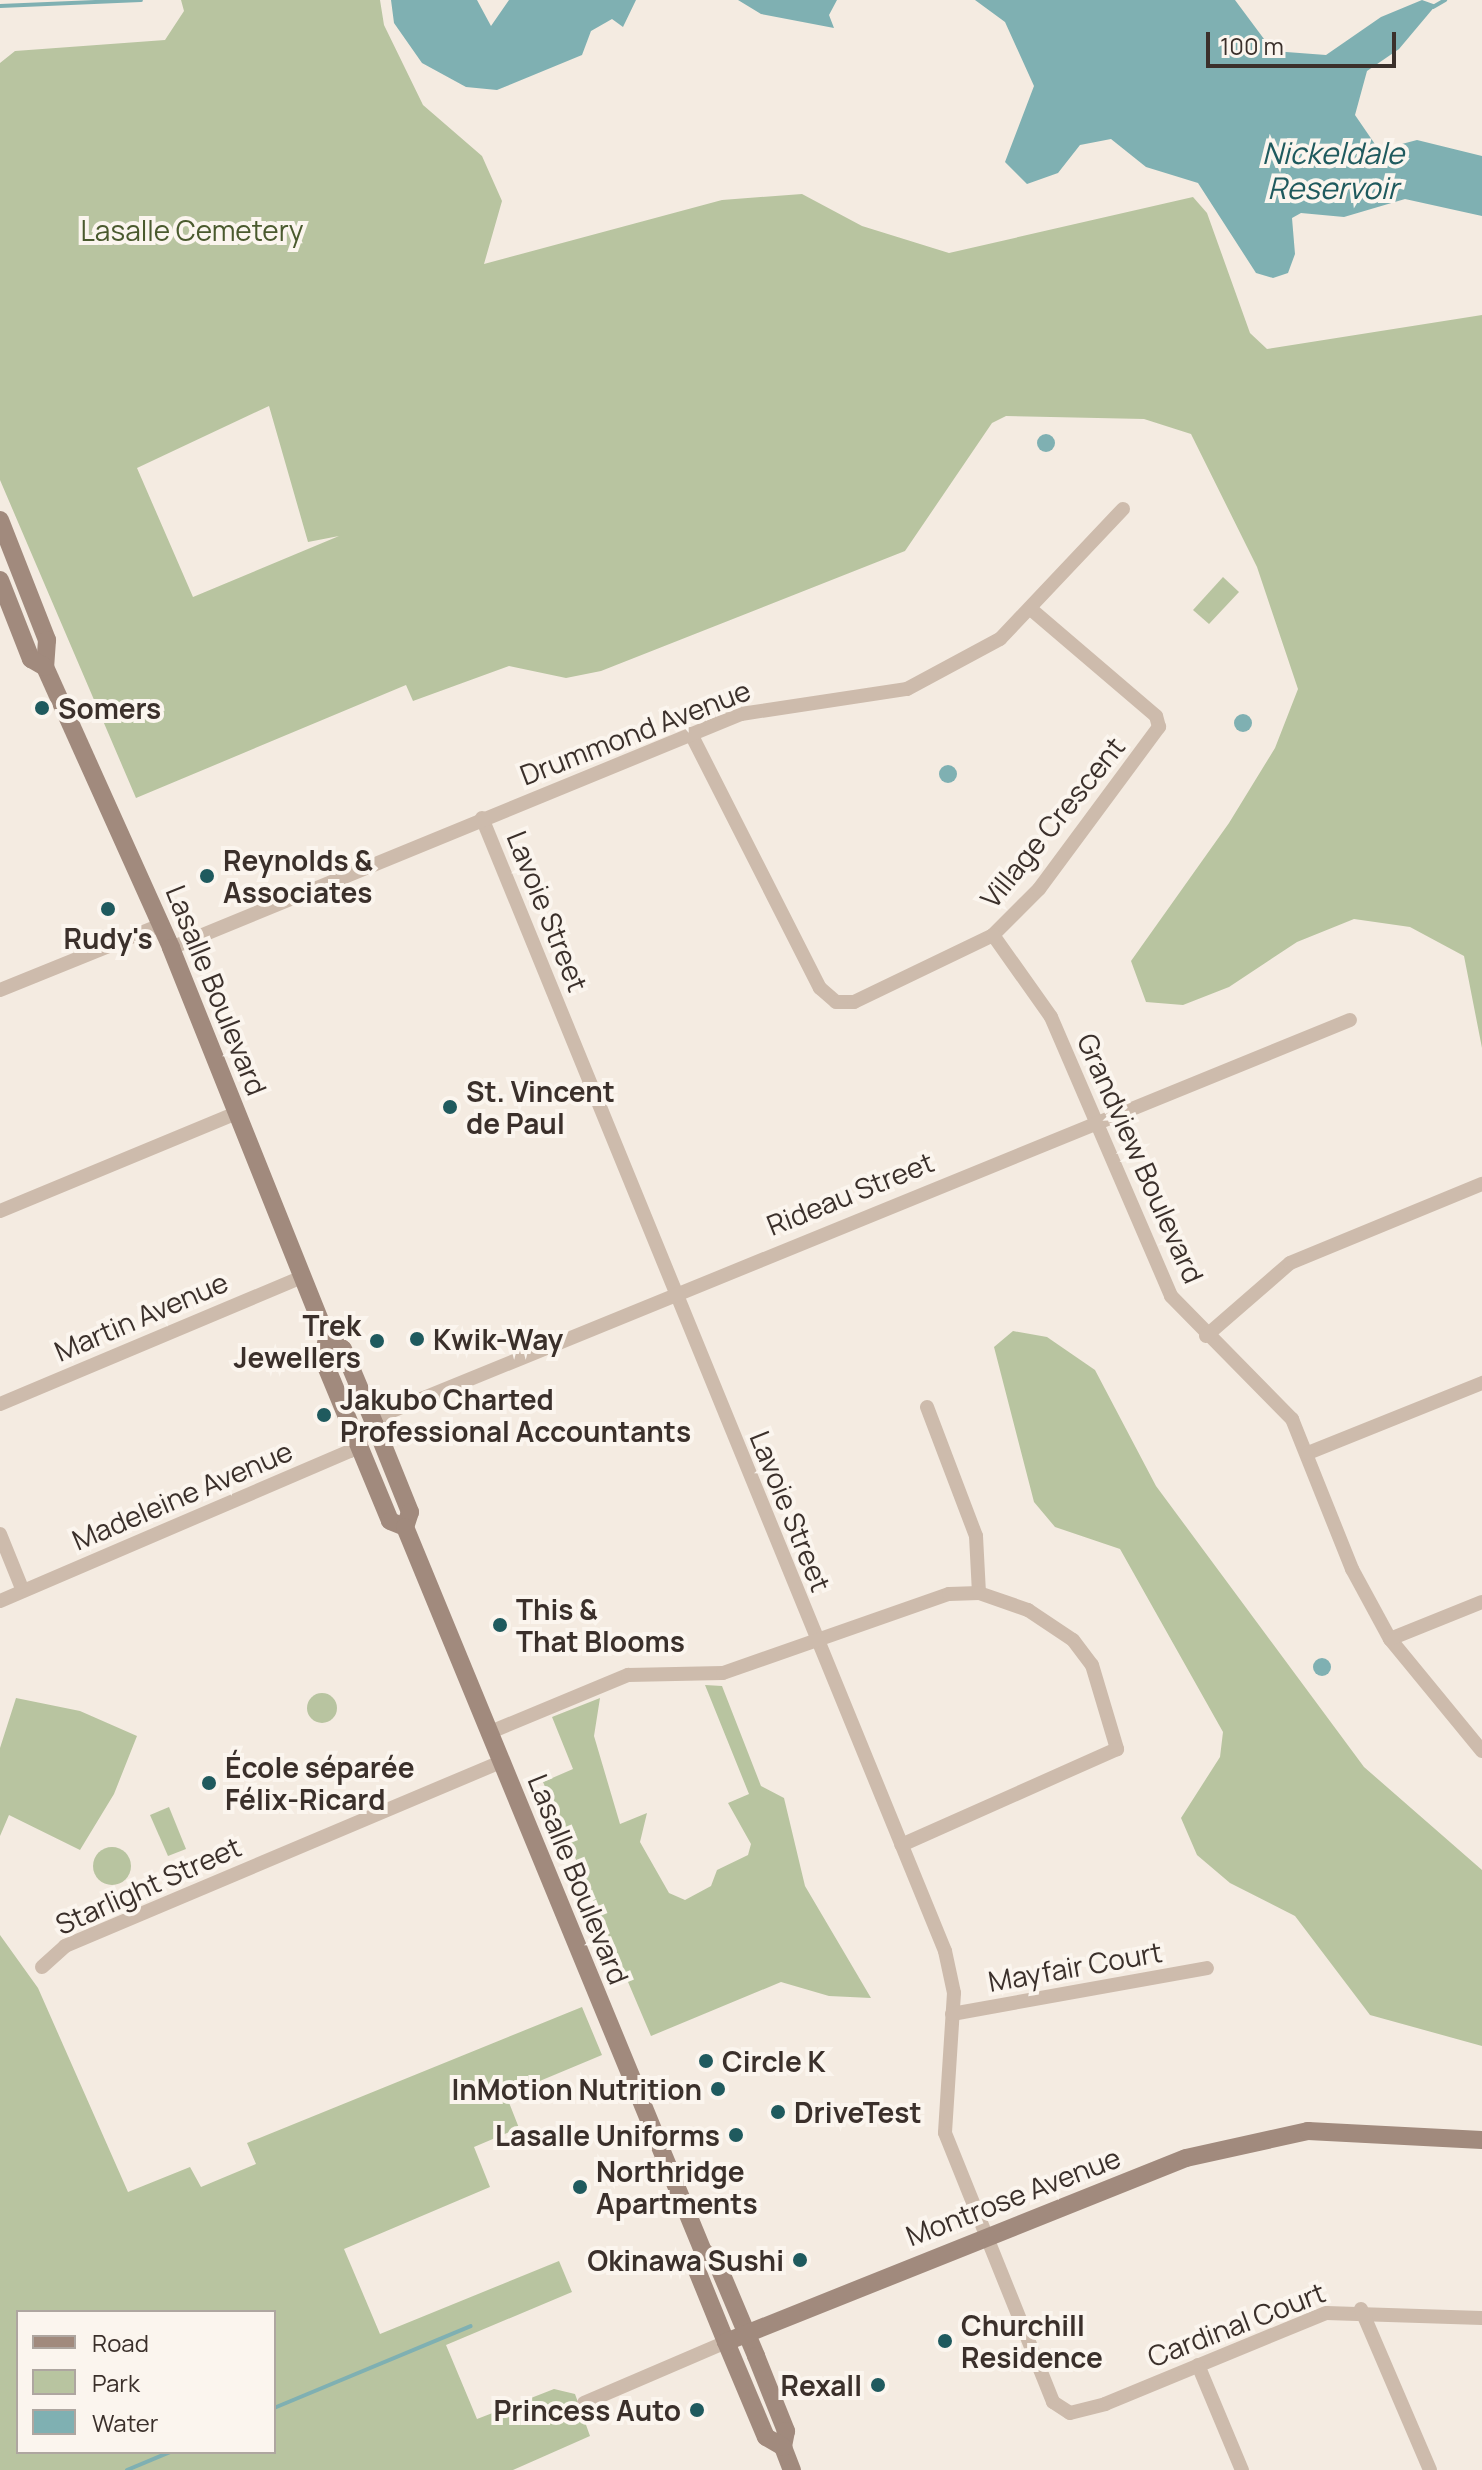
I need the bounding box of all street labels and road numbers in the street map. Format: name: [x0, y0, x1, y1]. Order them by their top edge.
street label: Drummond Avenue: [515, 673, 755, 791]
street label: Village Crescent: [973, 730, 1131, 914]
street label: Lavoie Street: [501, 826, 595, 996]
street label: Lasalle Boulevard: [160, 880, 274, 1100]
street label: Grandview Boulevard: [1071, 1028, 1211, 1288]
street label: Rideau Street: [762, 1144, 938, 1242]
street label: Martin Avenue: [49, 1264, 233, 1368]
street label: Lavoie Street: [744, 1426, 838, 1596]
street label: Madeleine Avenue: [67, 1433, 297, 1557]
street label: Lasalle Boulevard: [522, 1769, 636, 1989]
street label: Starlight Street: [50, 1829, 246, 1941]
street label: Mayfair Court: [985, 1934, 1165, 1998]
street label: Montrose Avenue: [901, 2140, 1125, 2252]
street label: Cardinal Court: [1143, 2275, 1329, 2373]

